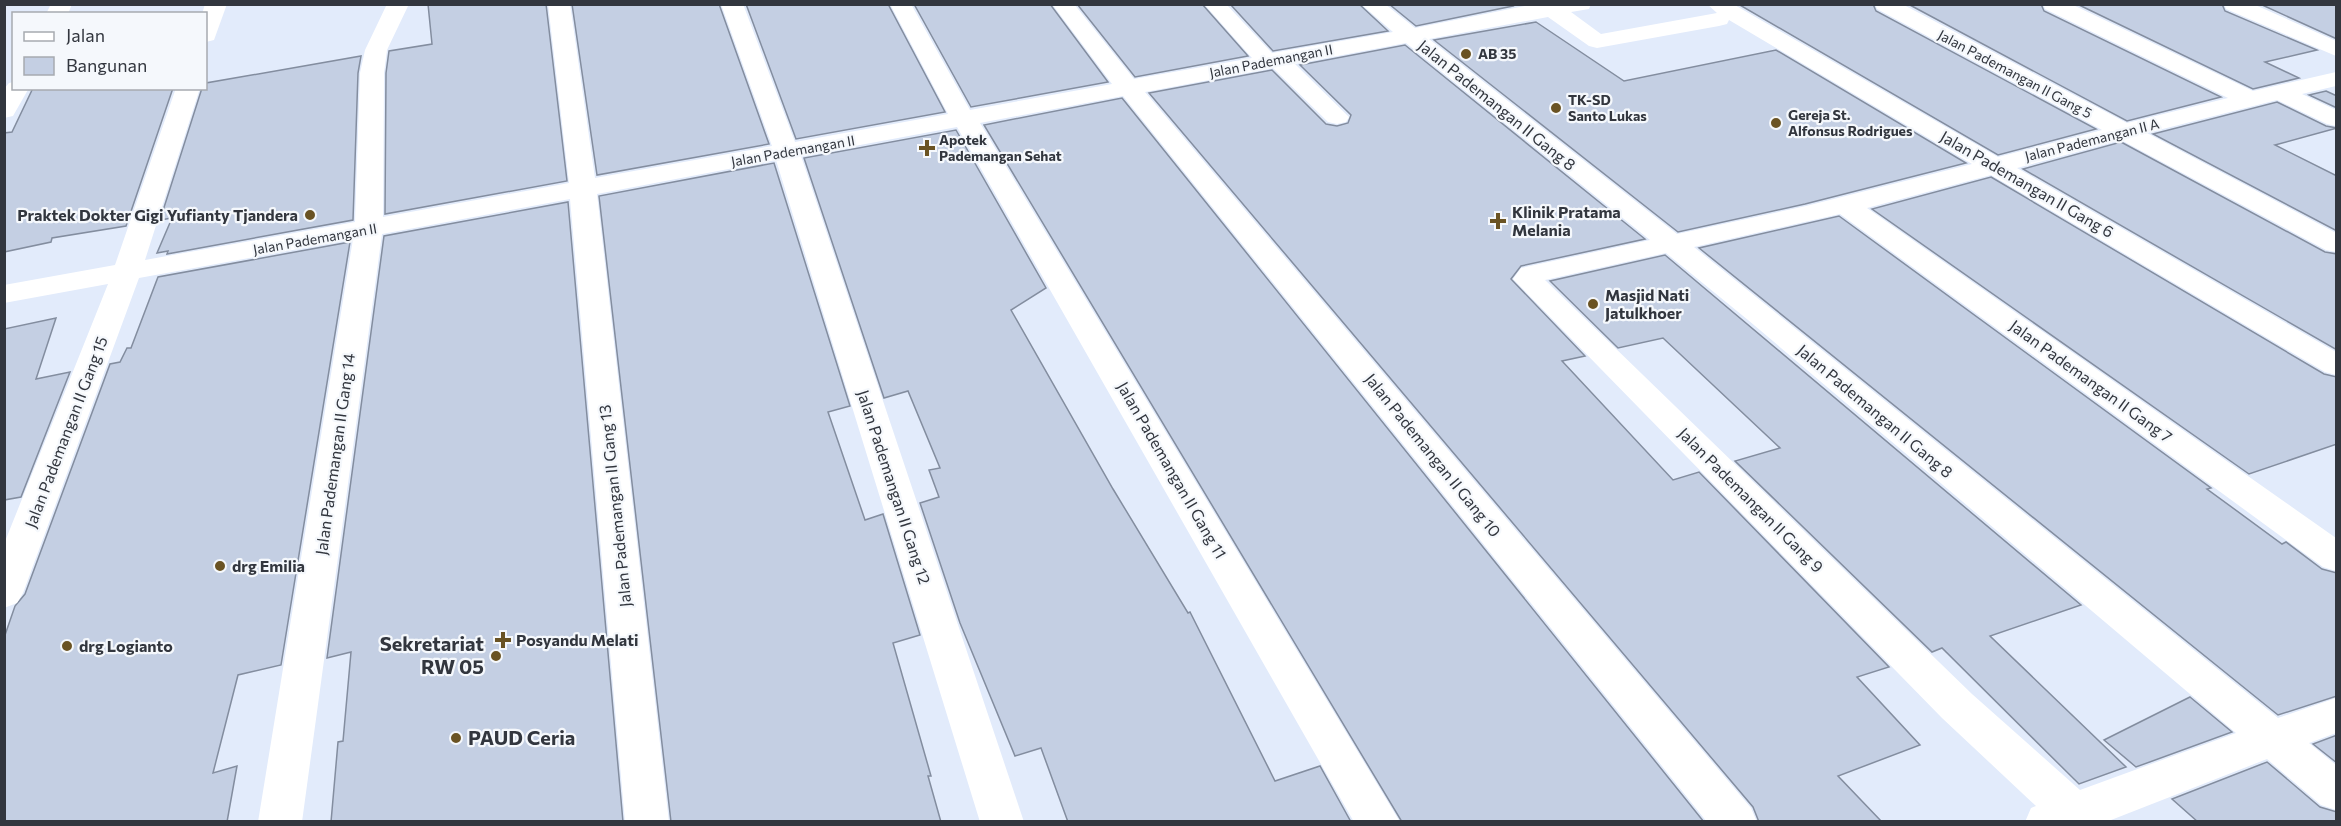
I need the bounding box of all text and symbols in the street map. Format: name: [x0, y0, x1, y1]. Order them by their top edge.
legend: [12, 12, 207, 90]
text: Jalan: [66, 24, 105, 46]
street label: Jalan Pademangan II Gang 5: [1935, 26, 2095, 121]
street label: Jalan Pademangan II Gang 8: [1415, 35, 1580, 174]
street label: Jalan Pademangan II: [1208, 40, 1334, 81]
place label: AB 35: [1478, 45, 1516, 62]
marker: AB 35: [1459, 47, 1473, 61]
text: Bangunan: [66, 54, 147, 76]
place label: TK-SD Santo Lukas: [1568, 91, 1647, 124]
marker: TK-SD Santo Lukas: [1549, 101, 1563, 115]
place label: Gereja St. Alfonsus Rodrigues: [1788, 106, 1913, 139]
street label: Jalan Pademangan II A: [2023, 115, 2161, 164]
marker: Gereja St. Alfonsus Rodrigues: [1769, 116, 1783, 130]
street label: Jalan Pademangan II Gang 6: [1937, 126, 2117, 241]
street label: Jalan Pademangan II: [730, 131, 856, 170]
place label: Apotek Pademangan Sehat: [939, 131, 1062, 164]
marker: Apotek Pademangan Sehat: [920, 141, 934, 155]
place label: Klinik Pratama Melania: [1512, 202, 1621, 239]
place label: Praktek Dokter Gigi Yufianty Tjandera: [17, 205, 298, 224]
marker: Praktek Dokter Gigi Yufianty Tjandera: [303, 208, 317, 222]
marker: Klinik Pratama Melania: [1489, 212, 1507, 230]
street label: Jalan Pademangan II: [252, 219, 378, 258]
place label: Masjid Nati Jatulkhoer: [1605, 285, 1689, 322]
marker: Masjid Nati Jatulkhoer: [1586, 297, 1600, 311]
street label: Jalan Pademangan II Gang 7: [2006, 315, 2176, 446]
street label: Jalan Pademangan II Gang 15: [20, 333, 111, 530]
street label: Jalan Pademangan II Gang 8: [1794, 340, 1957, 481]
street label: Jalan Pademangan II Gang 14: [311, 351, 358, 556]
street label: Jalan Pademangan II Gang 10: [1362, 369, 1505, 540]
street label: Jalan Pademangan II Gang 11: [1114, 378, 1231, 562]
street label: Jalan Pademangan II Gang 12: [854, 387, 935, 586]
street label: Jalan Pademangan II Gang 13: [594, 404, 635, 608]
street label: Jalan Pademangan II Gang 9: [1675, 423, 1828, 576]
place label: drg Emilia: [232, 556, 305, 575]
marker: drg Emilia: [213, 559, 227, 573]
place label: Posyandu Melati: [516, 630, 638, 649]
place label: Sekretariat RW 05: [380, 631, 484, 678]
marker: Posyandu Melati: [494, 631, 512, 649]
place label: drg Logianto: [79, 636, 173, 655]
marker: drg Logianto: [60, 639, 74, 653]
marker: Sekretariat RW 05: [489, 649, 503, 663]
place label: PAUD Ceria: [468, 725, 575, 749]
marker: PAUD Ceria: [449, 731, 463, 745]

